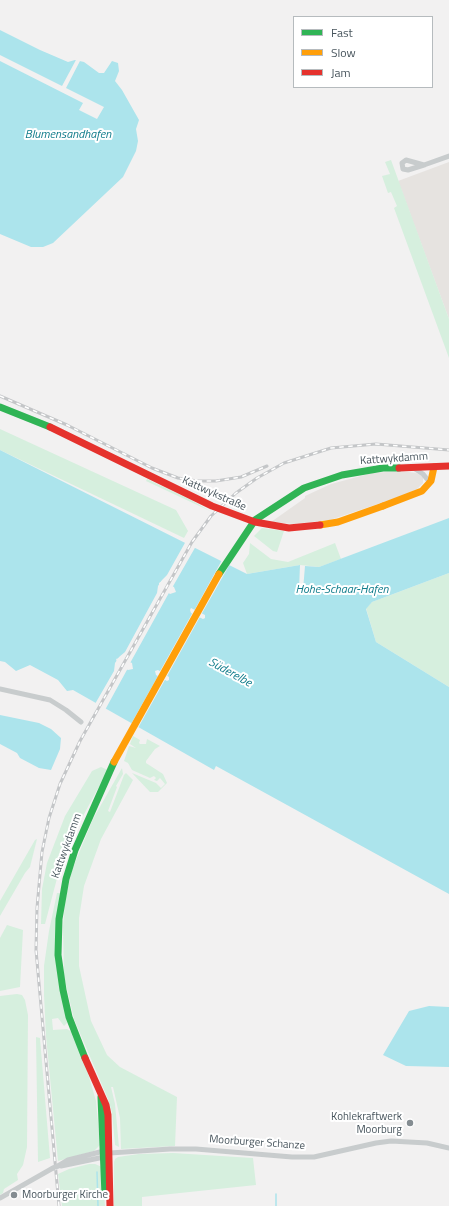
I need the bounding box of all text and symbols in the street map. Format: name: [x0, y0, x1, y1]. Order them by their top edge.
legend: [293, 16, 433, 88]
text: Fast: [331, 23, 353, 42]
text: Slow: [331, 43, 356, 62]
text: Jam: [331, 63, 351, 82]
water label: Blumensandhafen: [25, 128, 111, 142]
street label: Kattwykdamm: [360, 450, 428, 468]
street label: Kattwykstraße: [180, 474, 248, 514]
water label: Hohe-Schaar-Hafen: [295, 583, 389, 597]
water label: Süderelbe: [206, 655, 254, 691]
street label: Kattwykdamm: [49, 812, 85, 880]
place label: Kohlekraftwerk Moorburg: [331, 1110, 402, 1136]
marker: Kohlekraftwerk Moorburg: [405, 1118, 415, 1128]
street label: Moorburger Schanze: [209, 1133, 305, 1153]
place label: Moorburger Kirche: [22, 1188, 108, 1202]
marker: Moorburger Kirche: [9, 1190, 19, 1200]

